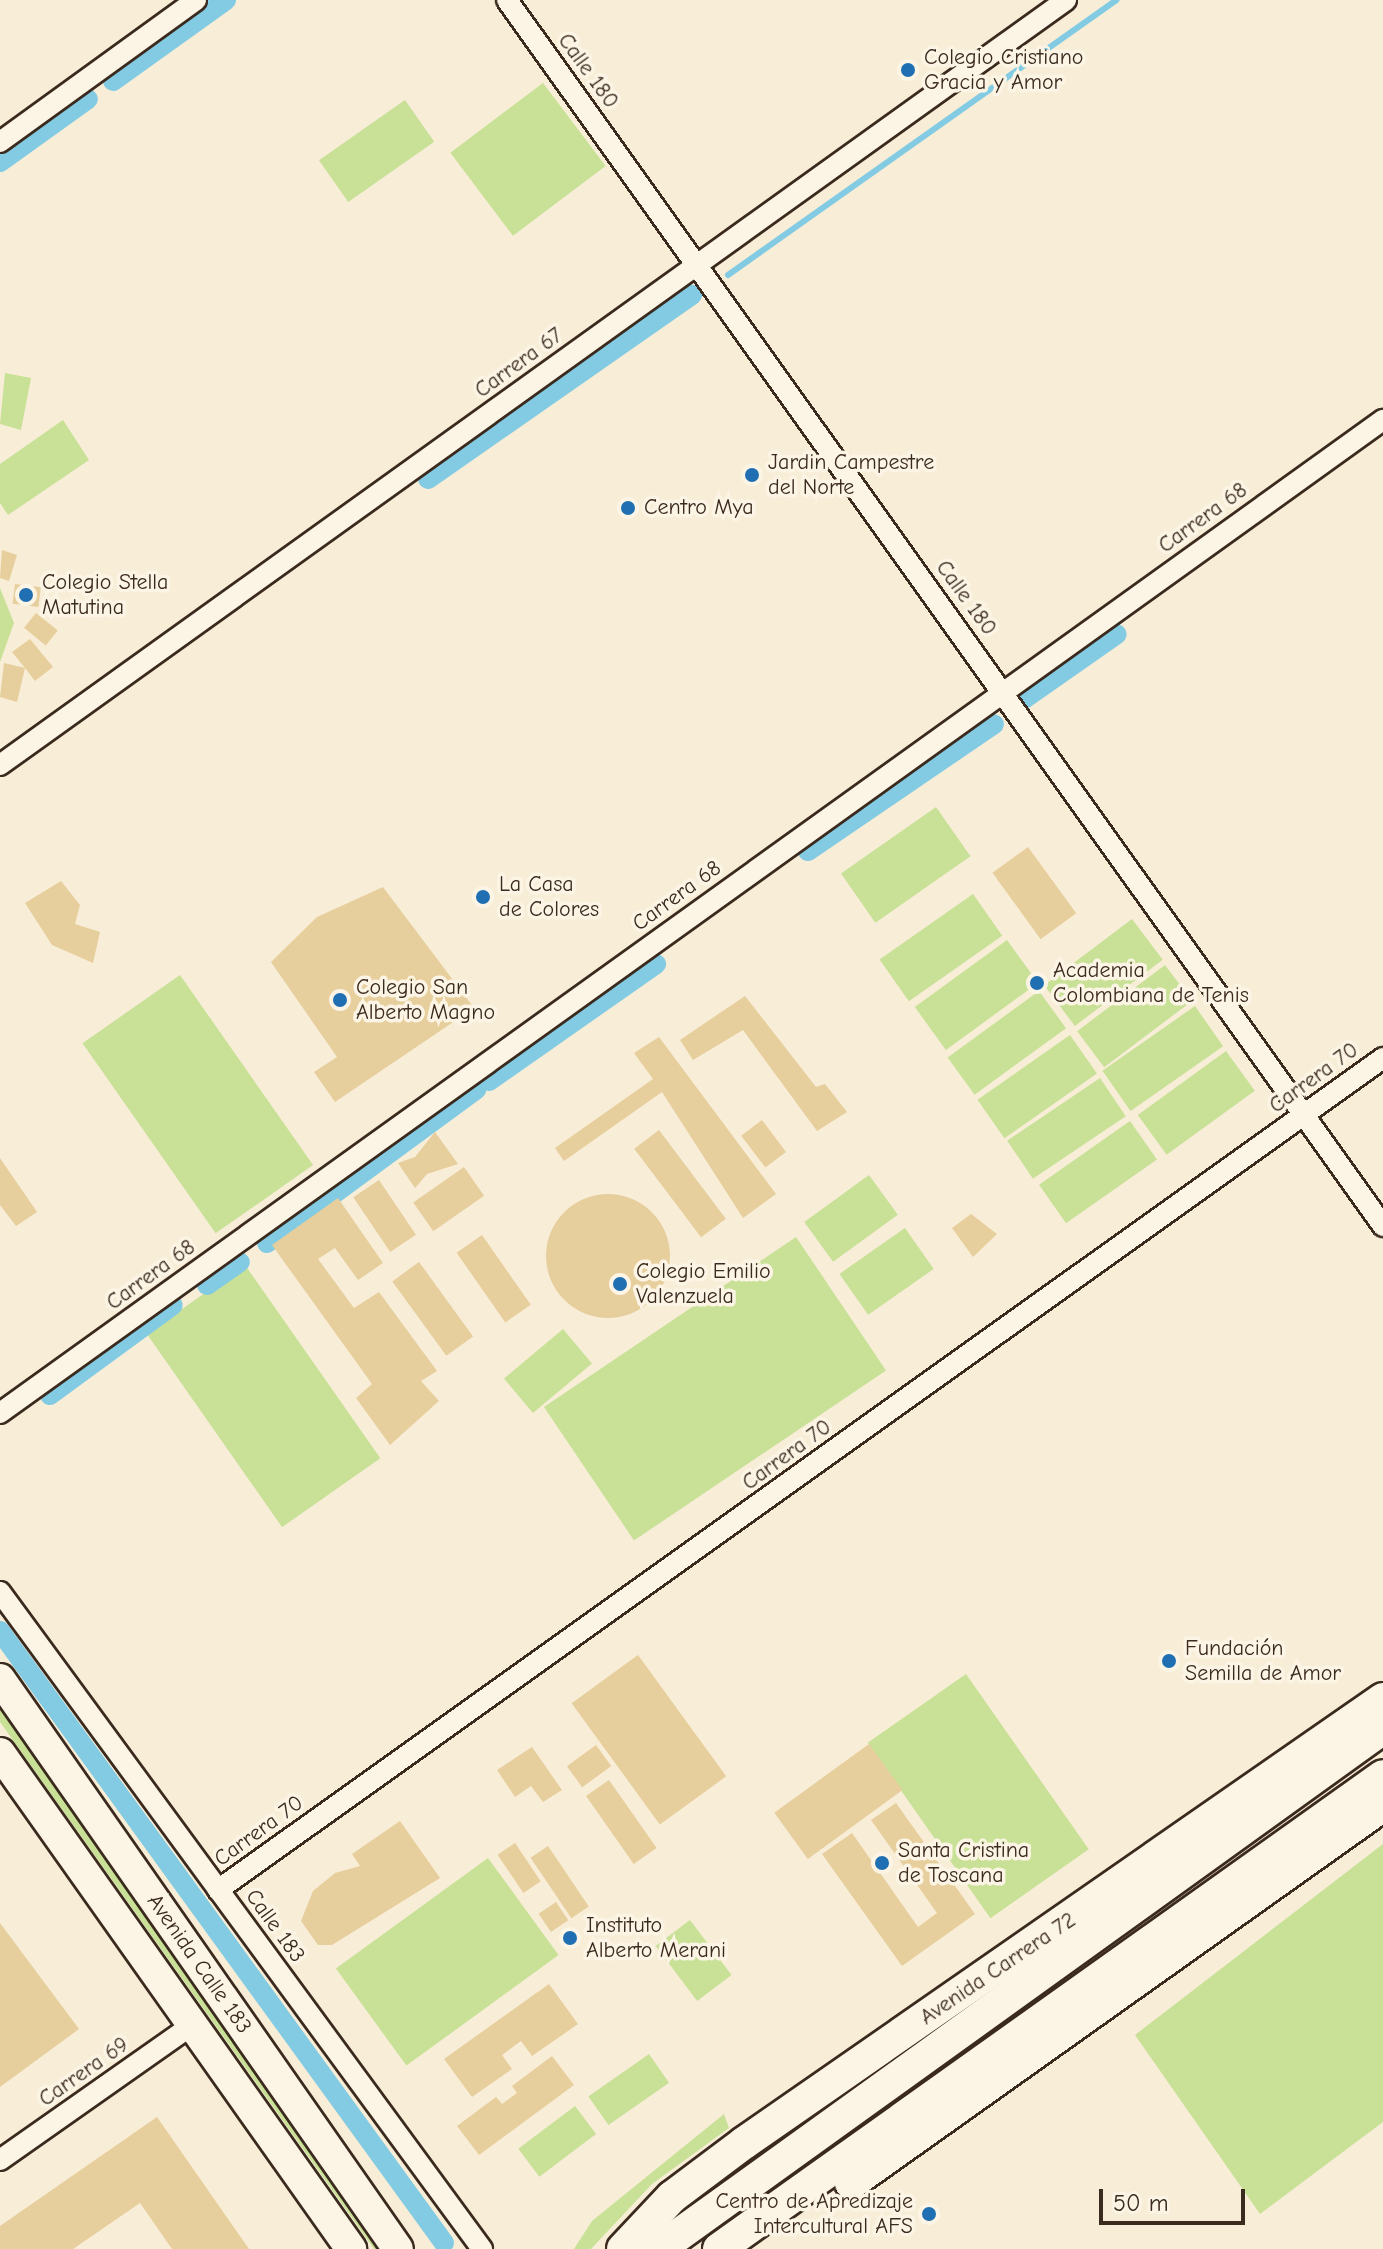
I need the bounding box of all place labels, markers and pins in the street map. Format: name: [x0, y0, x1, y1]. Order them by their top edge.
place label: Colegio Cristiano Gracia y Amor: [924, 44, 1083, 96]
marker: Colegio Cristiano Gracia y Amor: [899, 61, 917, 79]
place label: Jardin Campestre del Norte: [768, 449, 934, 500]
marker: Jardin Campestre del Norte: [743, 466, 761, 484]
place label: Centro Mya: [644, 495, 754, 521]
marker: Centro Mya: [619, 499, 637, 517]
place label: Colegio Stella Matutina: [42, 569, 168, 620]
marker: Colegio Stella Matutina: [17, 586, 35, 604]
place label: La Casa de Colores: [499, 871, 599, 922]
marker: La Casa de Colores: [474, 888, 492, 906]
place label: Academia Colombiana de Tenis: [1053, 957, 1249, 1008]
place label: Colegio San Alberto Magno: [356, 974, 495, 1026]
marker: Academia Colombiana de Tenis: [1028, 974, 1046, 992]
marker: Colegio San Alberto Magno: [331, 991, 349, 1009]
place label: Colegio Emilio Valenzuela: [636, 1258, 771, 1310]
marker: Colegio Emilio Valenzuela: [611, 1275, 629, 1293]
place label: Fundación Semilla de Amor: [1185, 1635, 1341, 1686]
marker: Fundación Semilla de Amor: [1160, 1652, 1178, 1670]
place label: Santa Cristina de Toscana: [898, 1837, 1029, 1888]
marker: Santa Cristina de Toscana: [873, 1854, 891, 1872]
place label: Instituto Alberto Merani: [586, 1912, 726, 1964]
marker: Instituto Alberto Merani: [561, 1929, 579, 1947]
place label: Centro de Apredizaje Intercultural AFS: [716, 2188, 913, 2240]
marker: Centro de Apredizaje Intercultural AFS: [920, 2205, 938, 2223]

